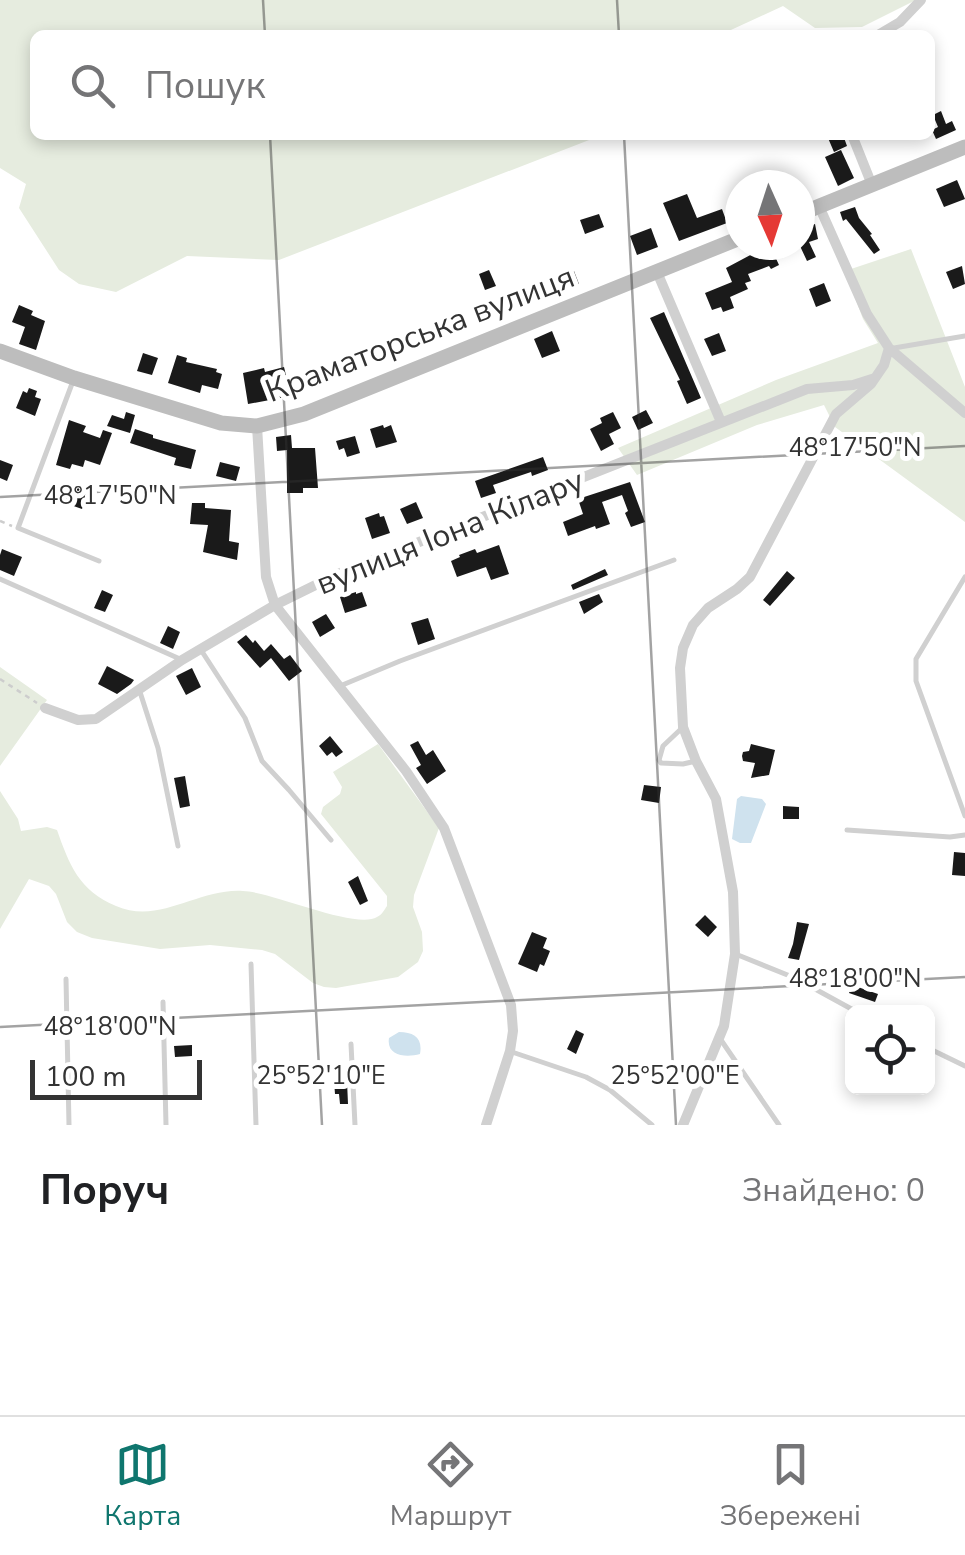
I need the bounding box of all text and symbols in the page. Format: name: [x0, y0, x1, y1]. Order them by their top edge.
search box: [30, 30, 935, 140]
icon: search: [65, 58, 120, 113]
text: Пошук: [145, 60, 266, 111]
north arrow: [725, 170, 815, 260]
street label: Краматорська вулиця: [259, 255, 581, 413]
text: 48°17'50"N: [788, 431, 922, 465]
street label: вулиця Іона Кілару: [310, 459, 590, 605]
text: 48°17'50"N: [43, 479, 177, 513]
text: 48°18'00"N: [788, 962, 922, 996]
map controls: [845, 1005, 935, 1095]
button: locate: [845, 1005, 935, 1095]
text: 48°18'00"N: [43, 1010, 177, 1044]
scale bar: [30, 1055, 202, 1100]
text: 100 m: [45, 1058, 127, 1096]
text: 25°52'10"E: [256, 1059, 386, 1093]
text: 25°52'00"E: [610, 1059, 740, 1093]
text: Поруч: [40, 1162, 169, 1219]
text: Знайдено: 0: [742, 1169, 925, 1212]
tab: Карта: [104, 1437, 181, 1535]
tab: Маршрут: [390, 1437, 511, 1535]
tab: Збережені: [720, 1437, 861, 1535]

